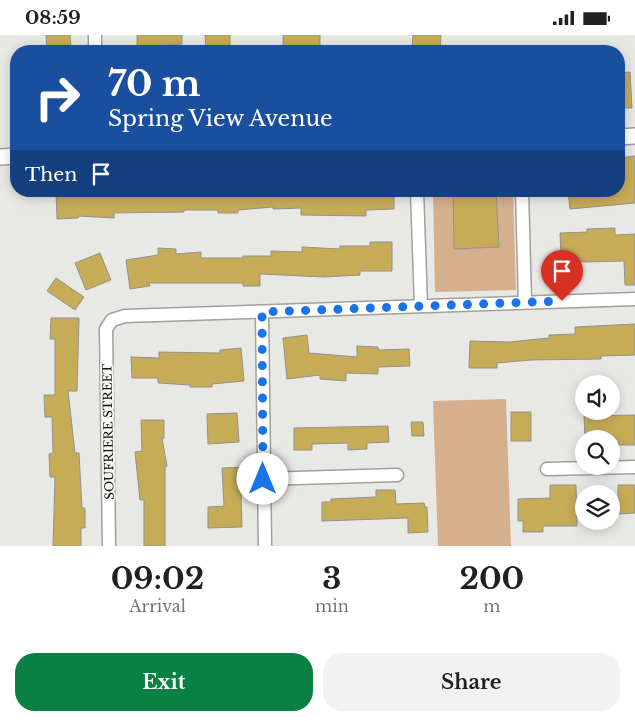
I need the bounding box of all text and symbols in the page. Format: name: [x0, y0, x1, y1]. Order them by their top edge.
text: 08:59: [25, 6, 81, 29]
text: 70 m: [108, 62, 201, 105]
icon: right: [25, 65, 90, 130]
text: Spring View Avenue: [108, 105, 333, 132]
icon: arrive: [87, 160, 115, 188]
text: Then: [25, 163, 77, 186]
pin: [541, 250, 583, 301]
icon: arrive: [548, 257, 576, 285]
street label: SOUFRIERE STREET: [99, 364, 117, 500]
map controls: [575, 375, 620, 530]
button: sound: [575, 375, 620, 420]
button: search: [575, 430, 620, 475]
position arrow: [236, 452, 288, 504]
button: layers: [575, 485, 620, 530]
text: 09:02: [111, 560, 204, 597]
text: 3: [322, 560, 341, 597]
text: 200: [459, 560, 524, 597]
text: Arrival: [129, 596, 186, 616]
text: min: [315, 596, 349, 616]
text: m: [483, 596, 500, 616]
button: Exit: [15, 653, 313, 711]
button: Share: [323, 653, 620, 711]

